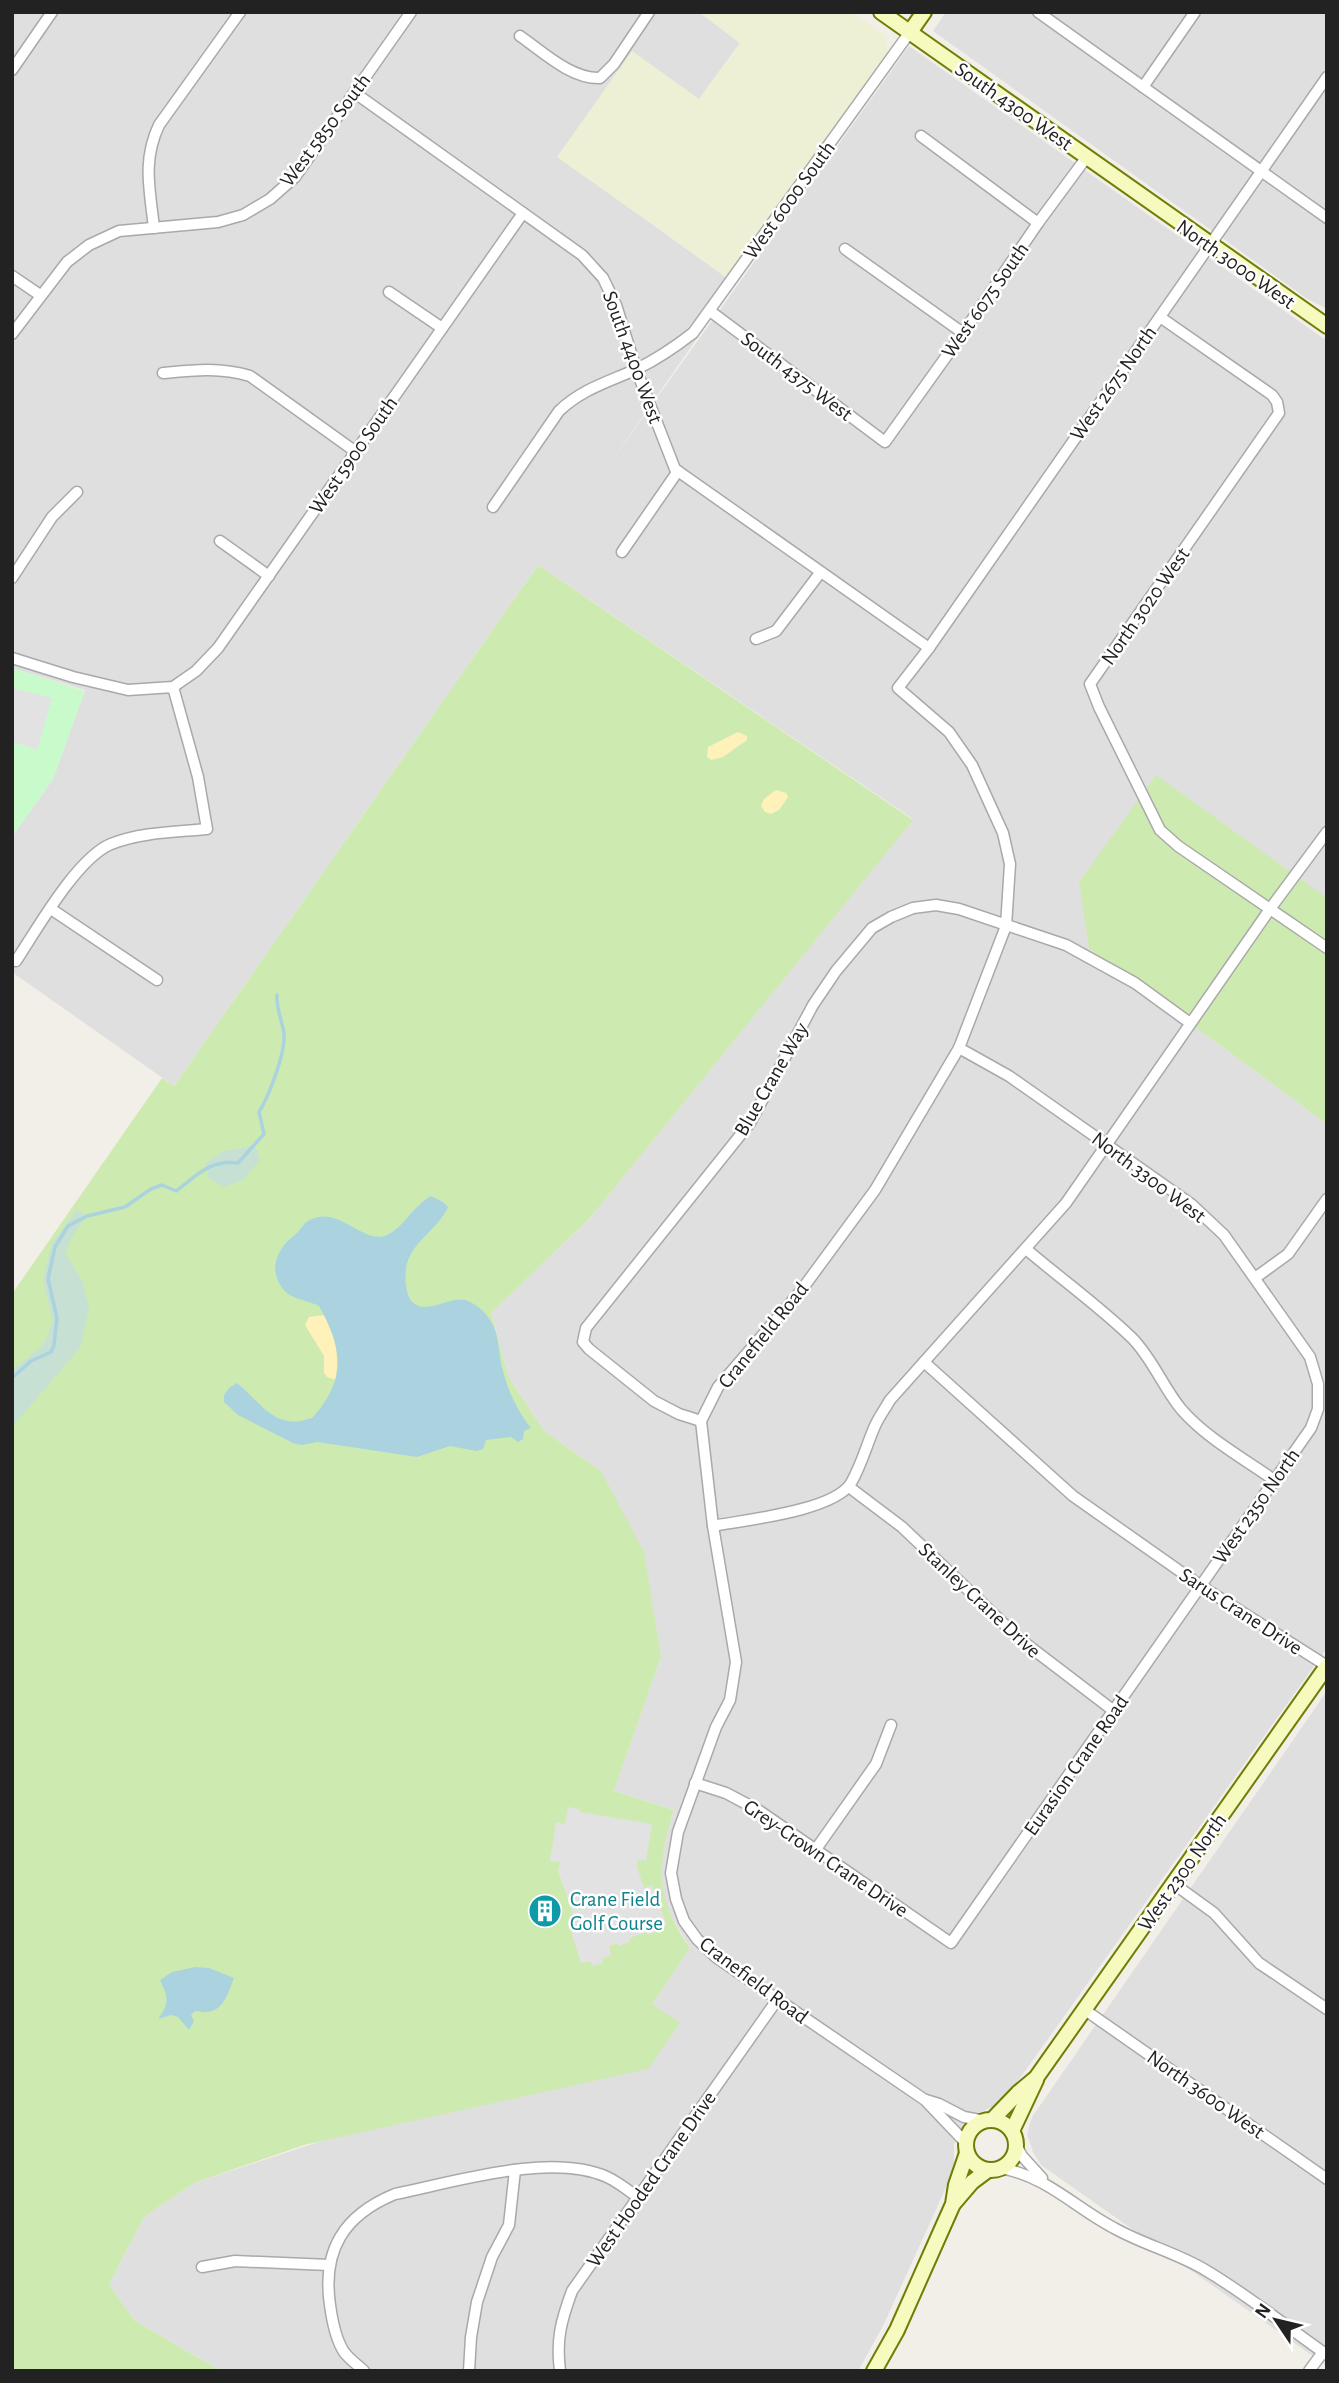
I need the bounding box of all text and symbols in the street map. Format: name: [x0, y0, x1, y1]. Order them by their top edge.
street label: South 4300 West: [951, 58, 1076, 155]
street label: West 5850 South: [276, 70, 375, 191]
street label: West 6000 South: [740, 137, 839, 263]
street label: North 3000 West: [1173, 216, 1299, 313]
street label: West 6075 South: [938, 239, 1033, 362]
street label: South 4400 West: [599, 288, 666, 427]
street label: West 2675 North: [1066, 322, 1161, 444]
street label: South 4375 West: [737, 328, 856, 425]
street label: West 5900 South: [305, 393, 402, 518]
street label: North 3020 West: [1097, 544, 1194, 669]
street label: Blue Crane Way: [731, 1019, 812, 1139]
street label: North 3300 West: [1088, 1128, 1210, 1227]
street label: Cranefield Road: [714, 1278, 812, 1392]
street label: West 2350 North: [1209, 1445, 1304, 1568]
street label: Stanley Crane Drive: [915, 1539, 1045, 1662]
street label: Sarus Crane Drive: [1175, 1564, 1306, 1659]
street label: Eurasion Crane Road: [1020, 1691, 1133, 1839]
street label: Grey-Crown Crane Drive: [740, 1796, 912, 1921]
street label: West 2300 North: [1134, 1810, 1231, 1935]
place label: Crane Field Golf Course: [570, 1889, 663, 1934]
building icon: Crane Field Golf Course: [526, 1892, 564, 1930]
street label: Cranefield Road: [696, 1933, 812, 2028]
street label: North 3600 West: [1143, 2046, 1269, 2143]
street label: West Hooded Crane Drive: [583, 2088, 720, 2271]
north arrow: [1241, 2285, 1311, 2355]
text: N: [1252, 2300, 1275, 2322]

